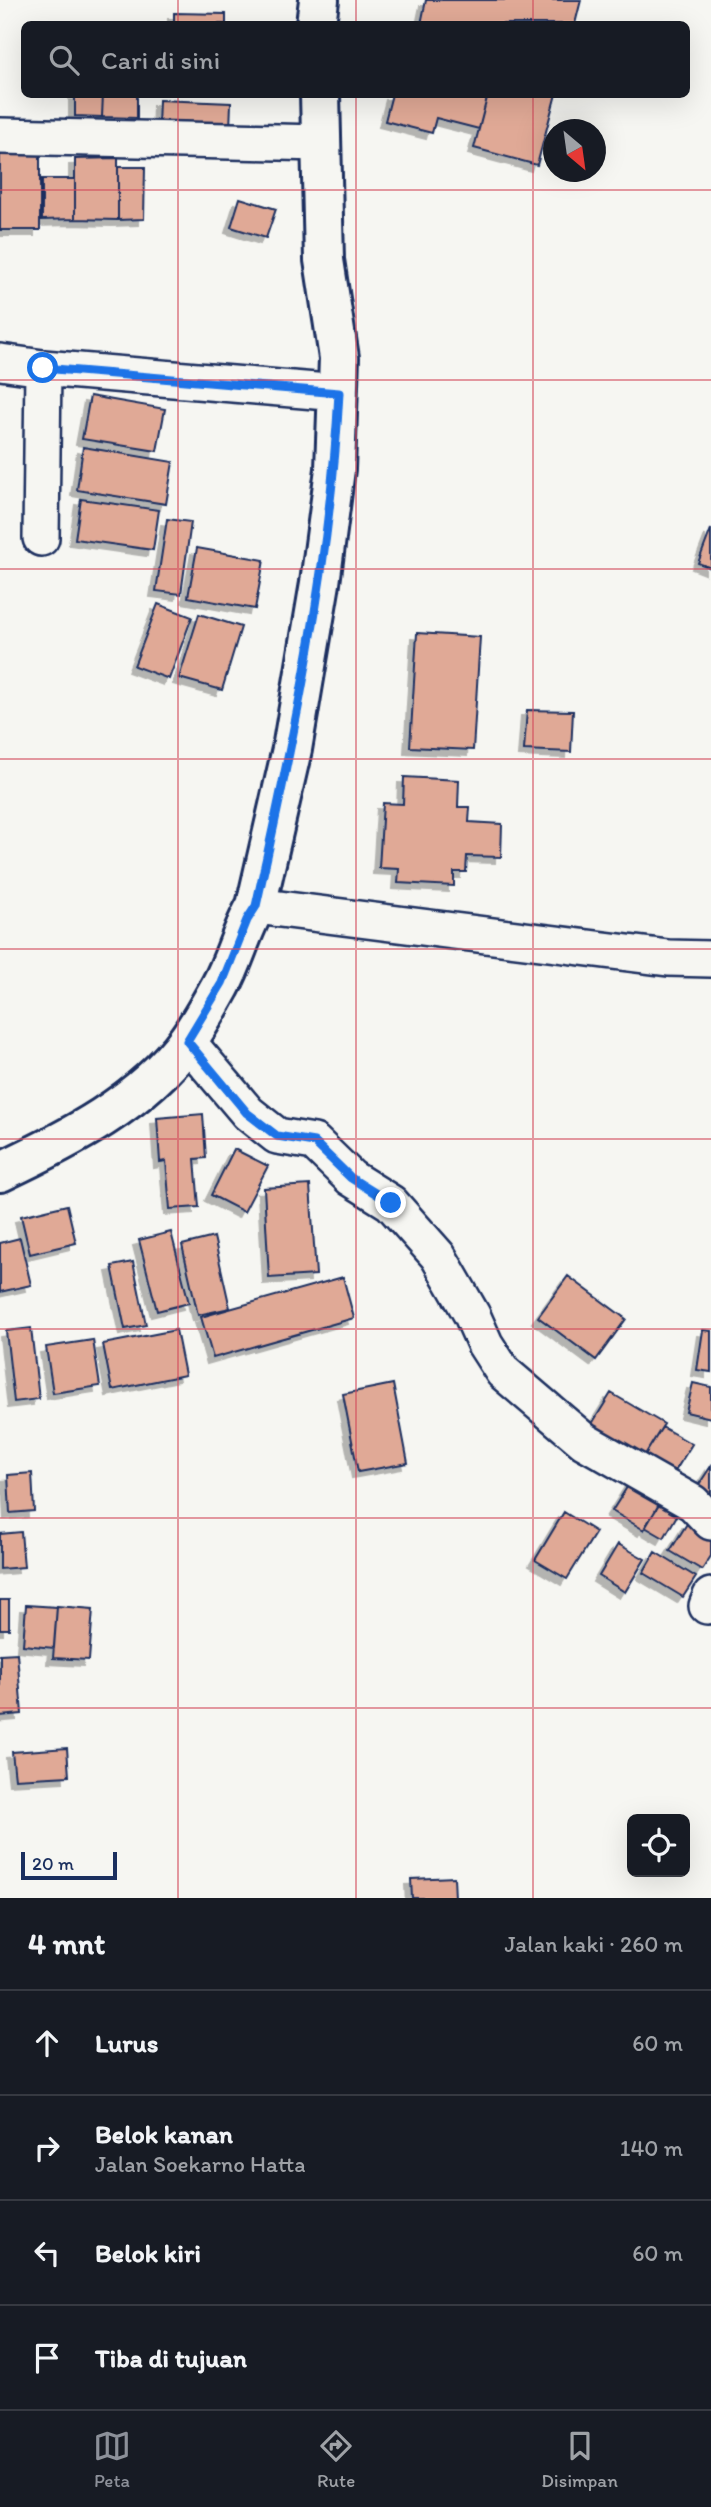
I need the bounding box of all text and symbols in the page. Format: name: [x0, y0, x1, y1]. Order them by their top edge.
search box: [21, 21, 690, 98]
icon: search: [45, 41, 83, 79]
text: Cari di sini: [101, 44, 220, 76]
north arrow: [543, 119, 606, 182]
route start: [27, 352, 58, 383]
route end: [375, 1187, 406, 1218]
map controls: [627, 1814, 690, 1877]
button: locate: [627, 1814, 690, 1877]
scale bar: [21, 1849, 117, 1881]
text: 20 m: [32, 1852, 74, 1875]
text: 4 mnt: [28, 1925, 105, 1962]
text: Jalan kaki · 260 m: [505, 1930, 683, 1958]
icon: ahead: [28, 2024, 66, 2062]
text: Lurus: [95, 2027, 158, 2059]
text: 60 m: [632, 2029, 683, 2057]
text: Belok kanan: [95, 2118, 233, 2150]
icon: right: [28, 2129, 66, 2167]
text: 140 m: [620, 2134, 683, 2162]
text: Jalan Soekarno Hatta: [95, 2150, 306, 2178]
icon: left: [28, 2234, 66, 2272]
text: Belok kiri: [95, 2237, 201, 2269]
text: 60 m: [632, 2239, 683, 2267]
icon: arrive: [28, 2339, 66, 2377]
text: Tiba di tujuan: [95, 2342, 247, 2374]
tab: Peta: [93, 2427, 131, 2492]
tab: Rute: [317, 2427, 355, 2492]
tab: Disimpan: [541, 2427, 618, 2492]

